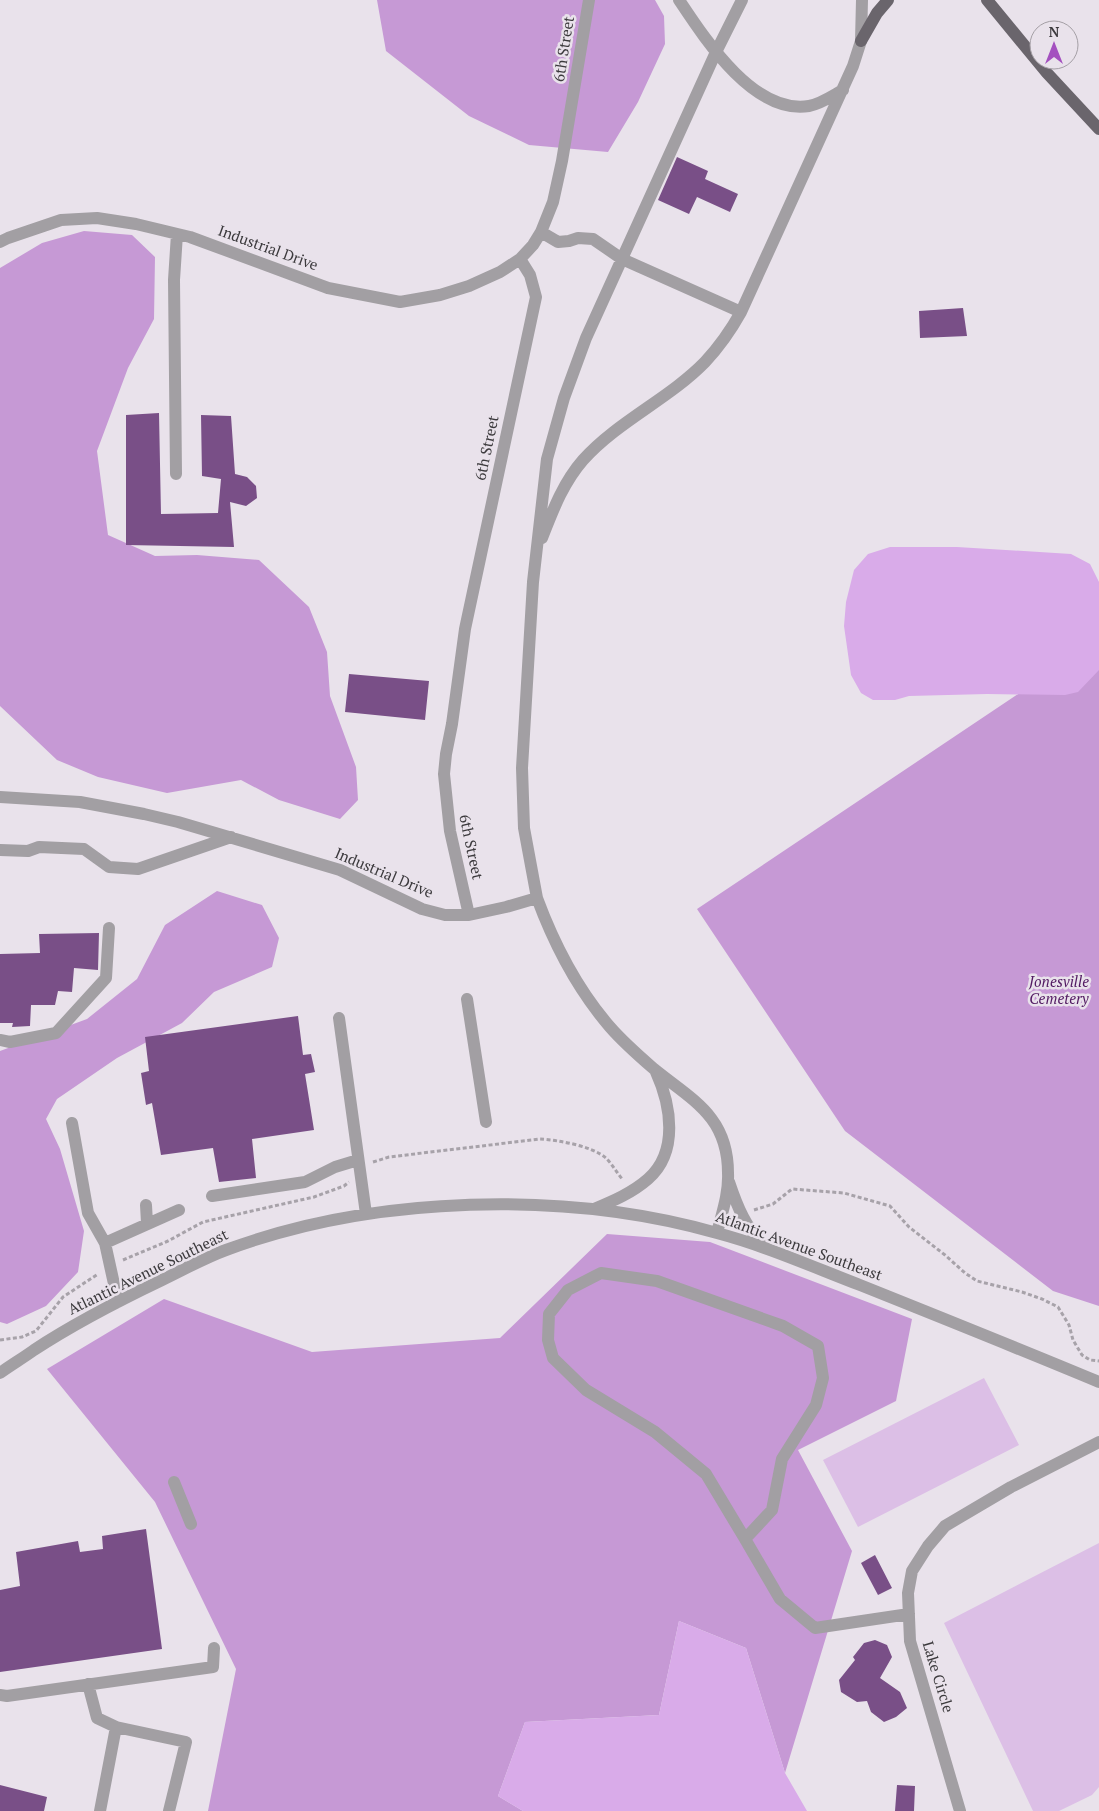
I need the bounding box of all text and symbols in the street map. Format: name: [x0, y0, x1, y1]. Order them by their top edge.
street label: 6th Street: [548, 14, 578, 83]
north arrow: [1029, 20, 1079, 70]
text: N: [1049, 22, 1060, 41]
street label: Industrial Drive: [216, 220, 321, 274]
street label: 6th Street: [469, 413, 503, 482]
street label: 6th Street: [455, 812, 489, 882]
street label: Industrial Drive: [332, 842, 437, 902]
park label: Jonesville Cemetery: [1028, 971, 1090, 1008]
street label: Atlantic Avenue Southeast: [713, 1206, 886, 1285]
street label: Atlantic Avenue Southeast: [64, 1223, 231, 1319]
street label: Lake Circle: [919, 1639, 959, 1715]

